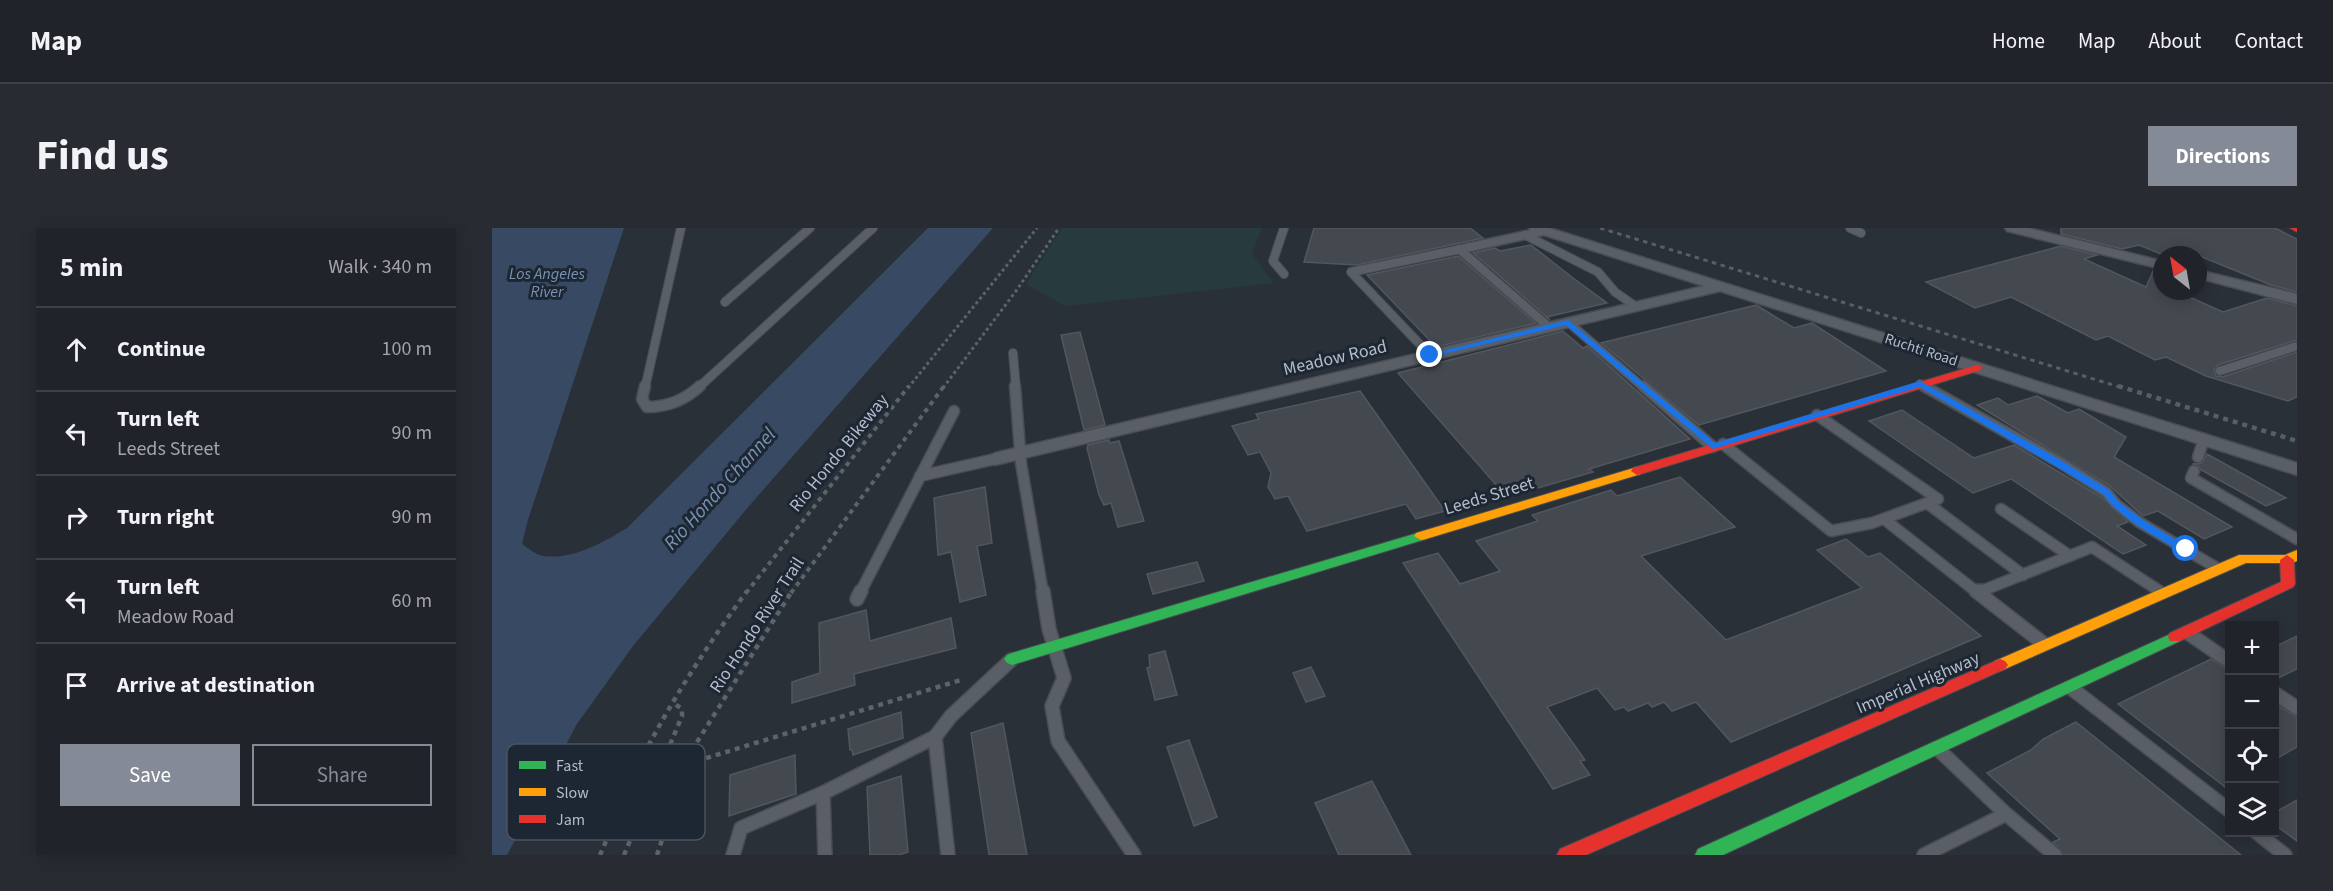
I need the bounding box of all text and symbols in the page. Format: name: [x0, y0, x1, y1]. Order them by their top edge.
text: Map: [30, 21, 82, 61]
text: Home: [1992, 26, 2045, 56]
text: Map: [2078, 26, 2116, 56]
text: About: [2149, 26, 2201, 56]
text: Contact: [2234, 26, 2303, 56]
text: Find us: [36, 126, 169, 186]
button: Directions: [2148, 126, 2297, 186]
north arrow: [2153, 246, 2207, 300]
text: 5 min: [60, 249, 123, 286]
text: Walk · 340 m: [328, 253, 432, 281]
water label: Los Angeles River: [509, 263, 585, 303]
street label: Ruchti Road: [1882, 328, 1960, 372]
icon: ahead: [60, 333, 93, 366]
text: Continue: [117, 333, 206, 365]
street label: Meadow Road: [1281, 334, 1389, 382]
text: 100 m: [382, 335, 432, 363]
route end: [1416, 341, 1442, 367]
street label: Rio Hondo Bikeway: [783, 388, 895, 517]
text: Turn left: [117, 403, 199, 435]
icon: left: [60, 417, 93, 450]
text: 90 m: [392, 419, 432, 447]
water label: Rio Hondo Channel: [657, 422, 783, 556]
text: Leeds Street: [117, 435, 220, 463]
street label: Leeds Street: [1441, 471, 1537, 521]
icon: right: [60, 501, 93, 534]
text: Turn right: [117, 501, 214, 533]
text: 90 m: [392, 503, 432, 531]
route start: [2172, 535, 2198, 561]
street label: Rio Hondo River Trail: [704, 552, 810, 698]
text: Turn left: [117, 571, 199, 603]
icon: left: [60, 585, 93, 618]
text: 60 m: [392, 587, 432, 615]
text: Meadow Road: [117, 603, 234, 631]
map controls: [2225, 621, 2279, 837]
button: +: [2225, 621, 2279, 675]
street label: Imperial Highway: [1852, 646, 1984, 720]
icon: arrive: [60, 669, 93, 702]
text: Arrive at destination: [117, 669, 315, 701]
button: −: [2225, 675, 2279, 729]
button: locate: [2225, 729, 2279, 783]
button: Save: [60, 744, 240, 806]
button: Share: [252, 744, 432, 806]
legend: [507, 744, 705, 840]
text: Fast: [556, 755, 584, 777]
text: Slow: [556, 782, 589, 804]
button: layers: [2225, 783, 2279, 837]
text: Jam: [556, 809, 585, 831]

